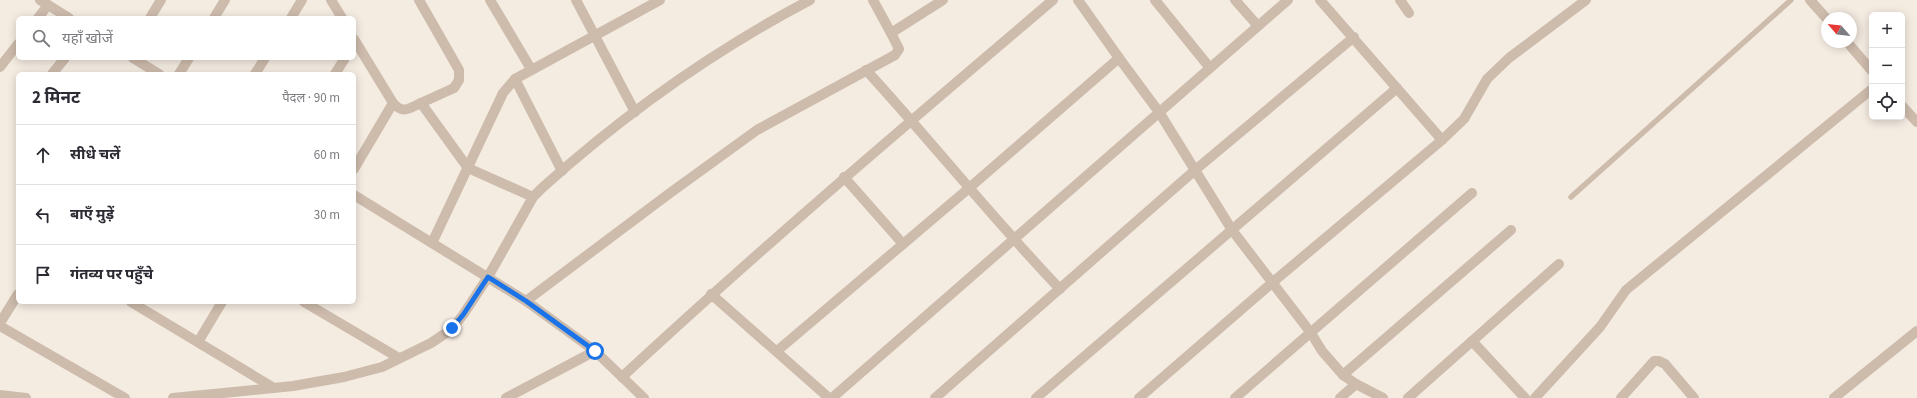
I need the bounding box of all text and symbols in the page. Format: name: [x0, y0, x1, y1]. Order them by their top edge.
north arrow: [1821, 12, 1857, 48]
map controls: [1869, 12, 1905, 120]
button: +: [1869, 12, 1905, 48]
search box: [16, 16, 356, 60]
icon: search: [30, 27, 52, 49]
text: यहाँ खोजें: [62, 28, 113, 49]
button: −: [1869, 48, 1905, 84]
button: locate: [1869, 84, 1905, 120]
text: 2 मिनट: [32, 86, 80, 110]
text: पैदल · 90 m: [282, 89, 340, 107]
icon: ahead: [32, 144, 54, 166]
text: सीधे चलें: [70, 144, 120, 165]
text: 60 m: [314, 146, 340, 164]
icon: left: [32, 204, 54, 226]
text: बाएँ मुड़ें: [70, 204, 114, 225]
text: 30 m: [314, 206, 340, 224]
icon: arrive: [32, 264, 54, 286]
text: गंतव्य पर पहुँचे: [70, 264, 153, 285]
route end: [443, 319, 461, 337]
route start: [586, 342, 604, 360]

